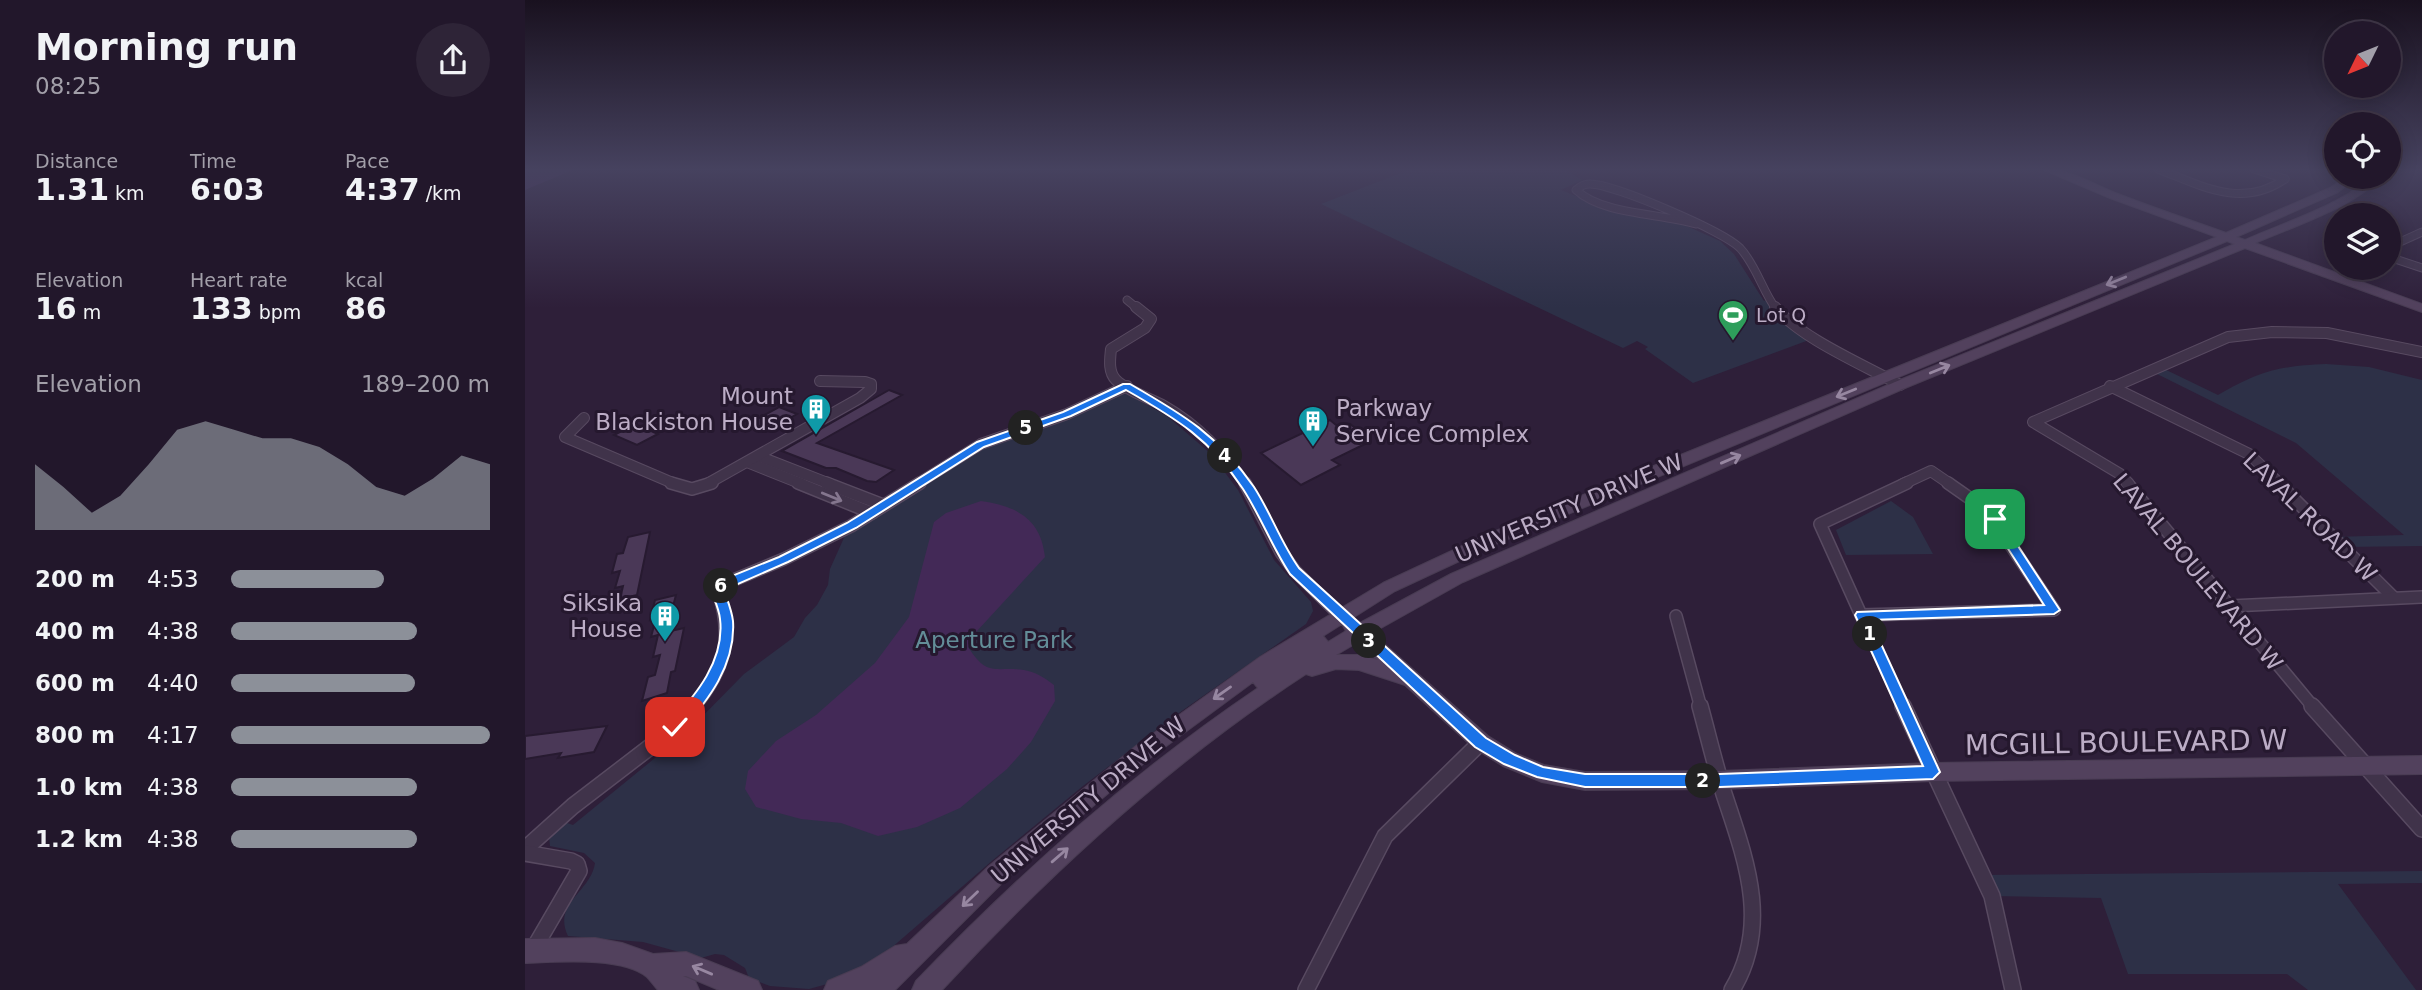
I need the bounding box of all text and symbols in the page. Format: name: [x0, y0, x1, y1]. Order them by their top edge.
north arrow: [2324, 21, 2401, 98]
map controls: [2324, 21, 2401, 280]
button: share: [416, 23, 490, 97]
text: Morning run: [35, 25, 298, 69]
text: 08:25: [35, 73, 101, 99]
button: locate: [2324, 112, 2401, 189]
text: Distance: [35, 150, 118, 172]
text: Time: [190, 150, 237, 172]
text: Pace: [345, 150, 389, 172]
text: 1.31: [35, 172, 109, 207]
text: 6:03: [190, 172, 265, 207]
text: 4:37: [345, 172, 420, 207]
text: km: [109, 182, 145, 204]
text: /km: [420, 182, 462, 204]
button: layers: [2324, 203, 2401, 280]
text: Elevation: [35, 269, 123, 291]
text: Heart rate: [190, 269, 288, 291]
text: kcal: [345, 269, 383, 291]
one-way arrow: [2106, 275, 2127, 288]
text: 16: [35, 291, 77, 326]
text: 133: [190, 291, 253, 326]
text: 86: [345, 291, 387, 326]
sports icon: Lot Q: [1716, 298, 1750, 342]
text: m: [77, 301, 101, 323]
text: bpm: [253, 301, 301, 323]
place label: Lot Q: [1756, 304, 1806, 326]
one-way arrow: [1928, 361, 1950, 374]
text: Elevation: [35, 371, 142, 397]
text: 189–200 m: [361, 371, 490, 397]
place label: Mount Blackiston House: [595, 383, 793, 435]
one-way arrow: [1835, 388, 1857, 401]
building icon: Mount Blackiston House: [799, 392, 833, 436]
place label: Parkway Service Complex: [1336, 395, 1529, 447]
building icon: Parkway Service Complex: [1296, 404, 1330, 448]
pin: 5: [1009, 410, 1043, 446]
text: 5: [1019, 416, 1032, 438]
pin: 4: [1207, 438, 1243, 474]
text: 4: [1218, 444, 1231, 466]
street label: LAVAL ROAD W: [2238, 447, 2382, 587]
street label: UNIVERSITY DRIVE W: [1451, 448, 1687, 568]
one-way arrow: [1720, 452, 1741, 465]
street label: LAVAL BOULEVARD W: [2108, 468, 2288, 676]
pin: [1965, 489, 2025, 549]
one-way arrow: [821, 491, 842, 504]
icon: arrive: [1976, 500, 2014, 538]
text: 200 m: [35, 566, 115, 592]
text: 4:53: [147, 566, 199, 592]
pin: 6: [703, 568, 739, 604]
text: 6: [714, 574, 727, 596]
place label: Siksika House: [562, 590, 642, 642]
building icon: Siksika House: [648, 599, 682, 643]
pin: 1: [1853, 616, 1887, 652]
text: 400 m: [35, 618, 115, 644]
text: 4:38: [147, 618, 199, 644]
text: 1: [1863, 622, 1876, 644]
pin: 3: [1351, 624, 1387, 658]
park label: Aperture Park: [915, 627, 1074, 653]
text: 3: [1362, 629, 1375, 651]
text: 600 m: [35, 670, 115, 696]
text: 4:40: [147, 670, 199, 696]
one-way arrow: [1212, 686, 1232, 700]
pin: [645, 697, 705, 757]
icon: check: [656, 708, 694, 746]
street label: UNIVERSITY DRIVE W: [986, 711, 1190, 889]
text: 800 m: [35, 722, 115, 748]
text: 4:17: [147, 722, 199, 748]
street label: MCGILL BOULEVARD W: [1965, 723, 2287, 762]
pin: 2: [1685, 764, 1721, 798]
text: 2: [1696, 769, 1709, 791]
text: 1.0 km: [35, 774, 123, 800]
text: 4:38: [147, 774, 199, 800]
text: 1.2 km: [35, 826, 123, 852]
text: 4:38: [147, 826, 199, 852]
one-way arrow: [1051, 847, 1069, 863]
one-way arrow: [962, 890, 979, 907]
one-way arrow: [692, 963, 714, 976]

